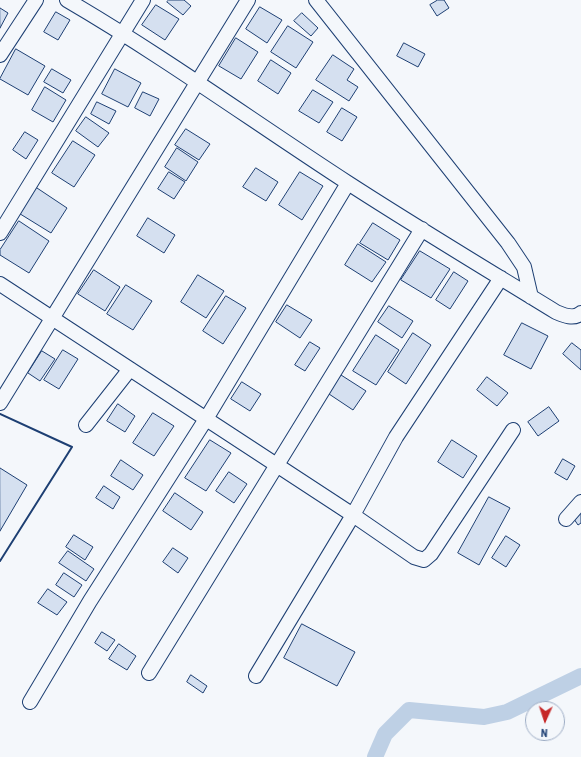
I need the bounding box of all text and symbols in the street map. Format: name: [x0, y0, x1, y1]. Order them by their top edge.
north arrow: [525, 701, 565, 741]
text: N: [541, 726, 548, 739]

